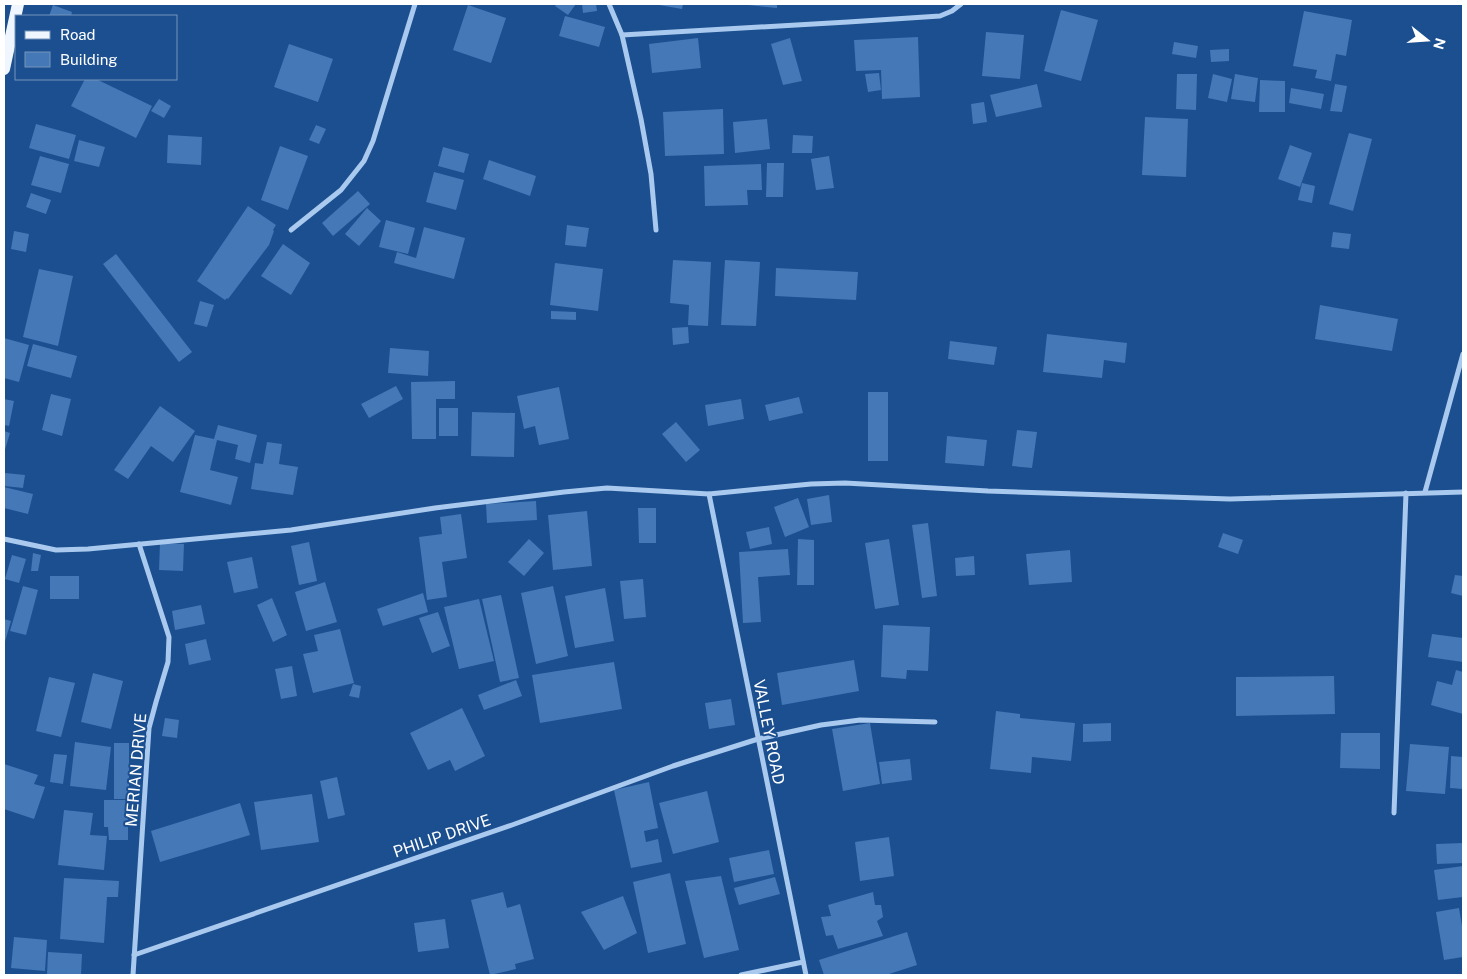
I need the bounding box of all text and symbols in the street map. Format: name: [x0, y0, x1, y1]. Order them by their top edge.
legend: [15, 15, 178, 80]
north arrow: [1402, 15, 1452, 65]
text: Road: [60, 26, 96, 43]
text: N: [1430, 36, 1449, 51]
text: Building: [60, 51, 118, 68]
street label: VALLEY ROAD: [749, 678, 789, 786]
street label: MERIAN DRIVE: [122, 712, 150, 828]
street label: PHILIP DRIVE: [391, 810, 493, 862]

